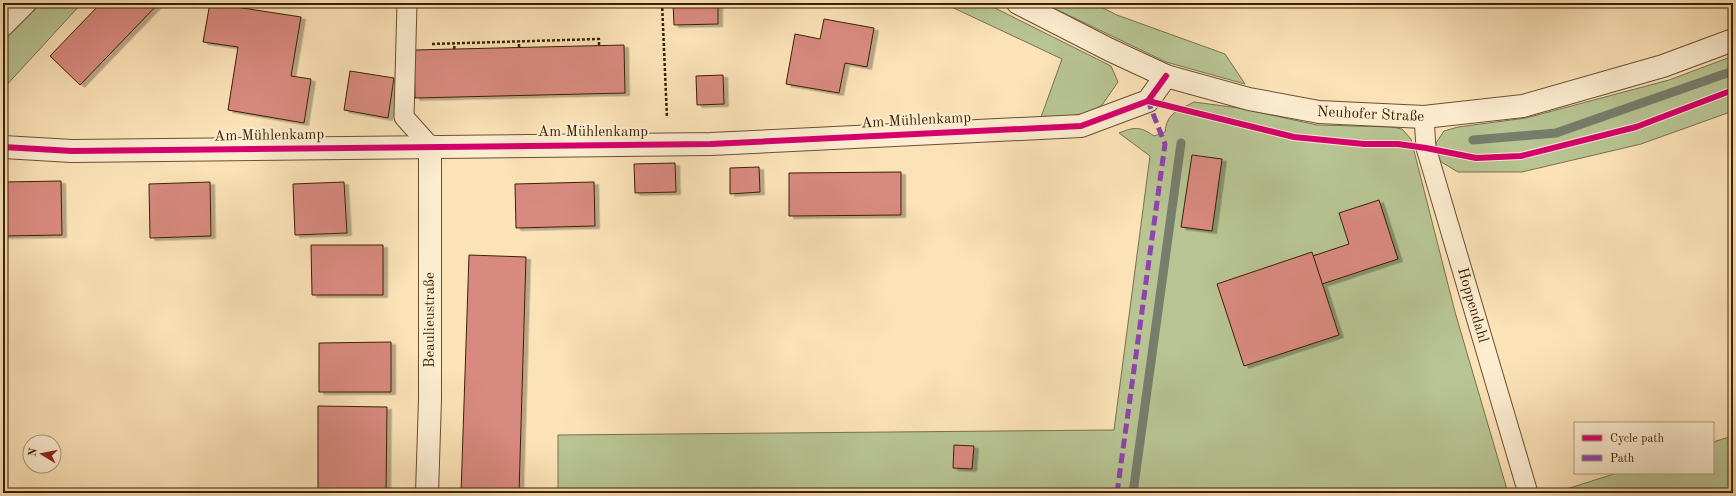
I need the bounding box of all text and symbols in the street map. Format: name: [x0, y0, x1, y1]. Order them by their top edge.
street label: Neuhofer Straße: [1317, 104, 1425, 125]
street label: Am Mühlenkamp: [861, 111, 972, 131]
street label: Am Mühlenkamp: [538, 125, 648, 140]
street label: Am Mühlenkamp: [214, 128, 324, 144]
street label: Hoppendahl: [1454, 266, 1491, 344]
street label: Beaulieustraße: [423, 272, 438, 368]
legend: [1574, 422, 1714, 474]
text: Cycle path: [1610, 433, 1665, 445]
north arrow: [22, 434, 62, 474]
text: N: [27, 447, 40, 458]
text: Path: [1610, 453, 1635, 465]

